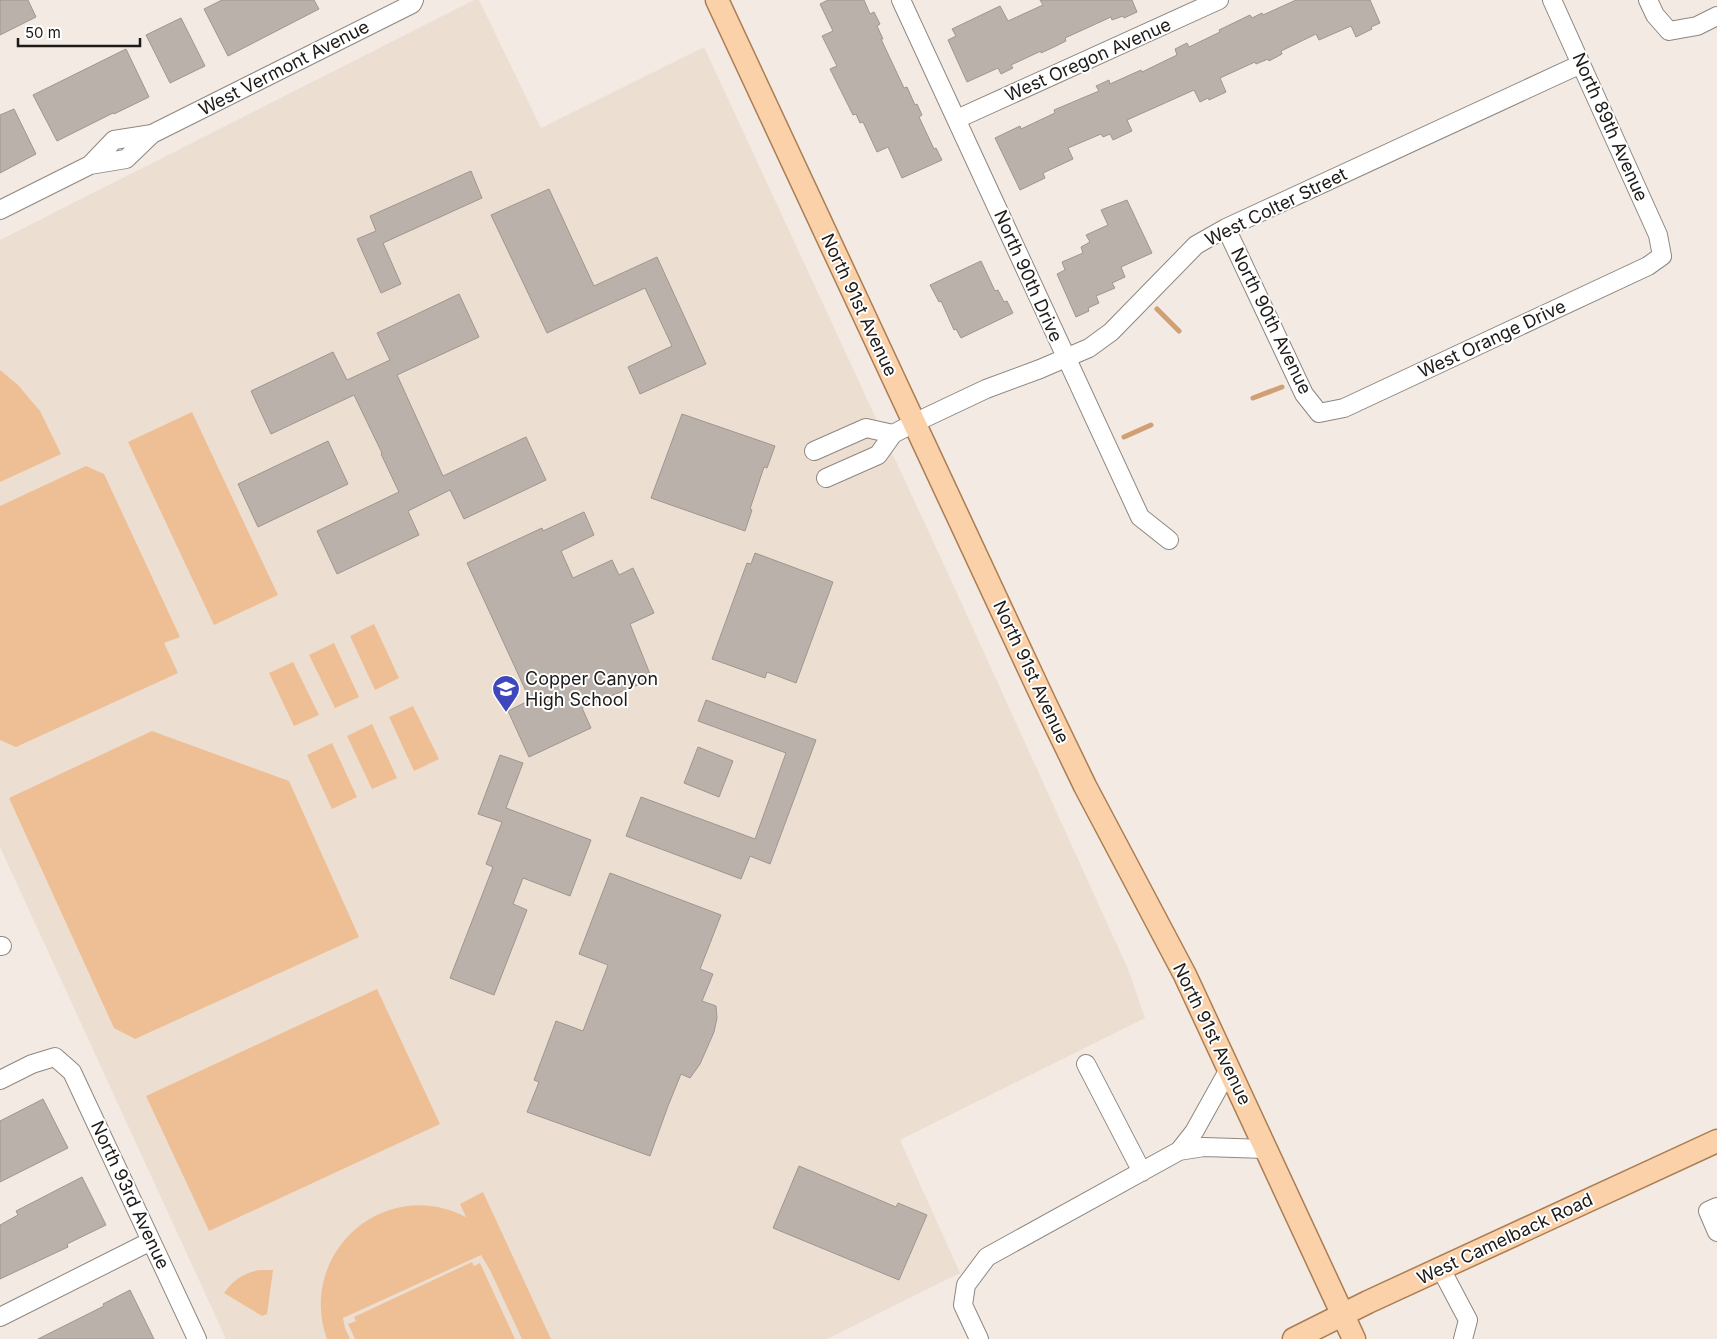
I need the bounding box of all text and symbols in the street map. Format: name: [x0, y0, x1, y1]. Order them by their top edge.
street label: West Oregon Avenue: [1002, 13, 1174, 106]
scale bar: [18, 15, 140, 47]
street label: West Vermont Avenue: [195, 15, 372, 120]
text: 50 m: [25, 23, 61, 42]
street label: North 89th Avenue: [1568, 49, 1653, 204]
street label: West Colter Street: [1201, 163, 1350, 250]
street label: North 90th Drive: [990, 207, 1067, 345]
street label: North 91st Avenue: [817, 230, 902, 380]
street label: North 90th Avenue: [1227, 244, 1316, 398]
street label: West Orange Drive: [1415, 295, 1569, 382]
street label: North 91st Avenue: [989, 597, 1074, 747]
place label: Copper Canyon High School: [525, 668, 658, 710]
school or university icon: Copper Canyon High School: [491, 674, 521, 713]
street label: North 91st Avenue: [1169, 959, 1256, 1108]
street label: North 93rd Avenue: [87, 1117, 174, 1272]
street label: West Camelback Road: [1414, 1189, 1596, 1289]

